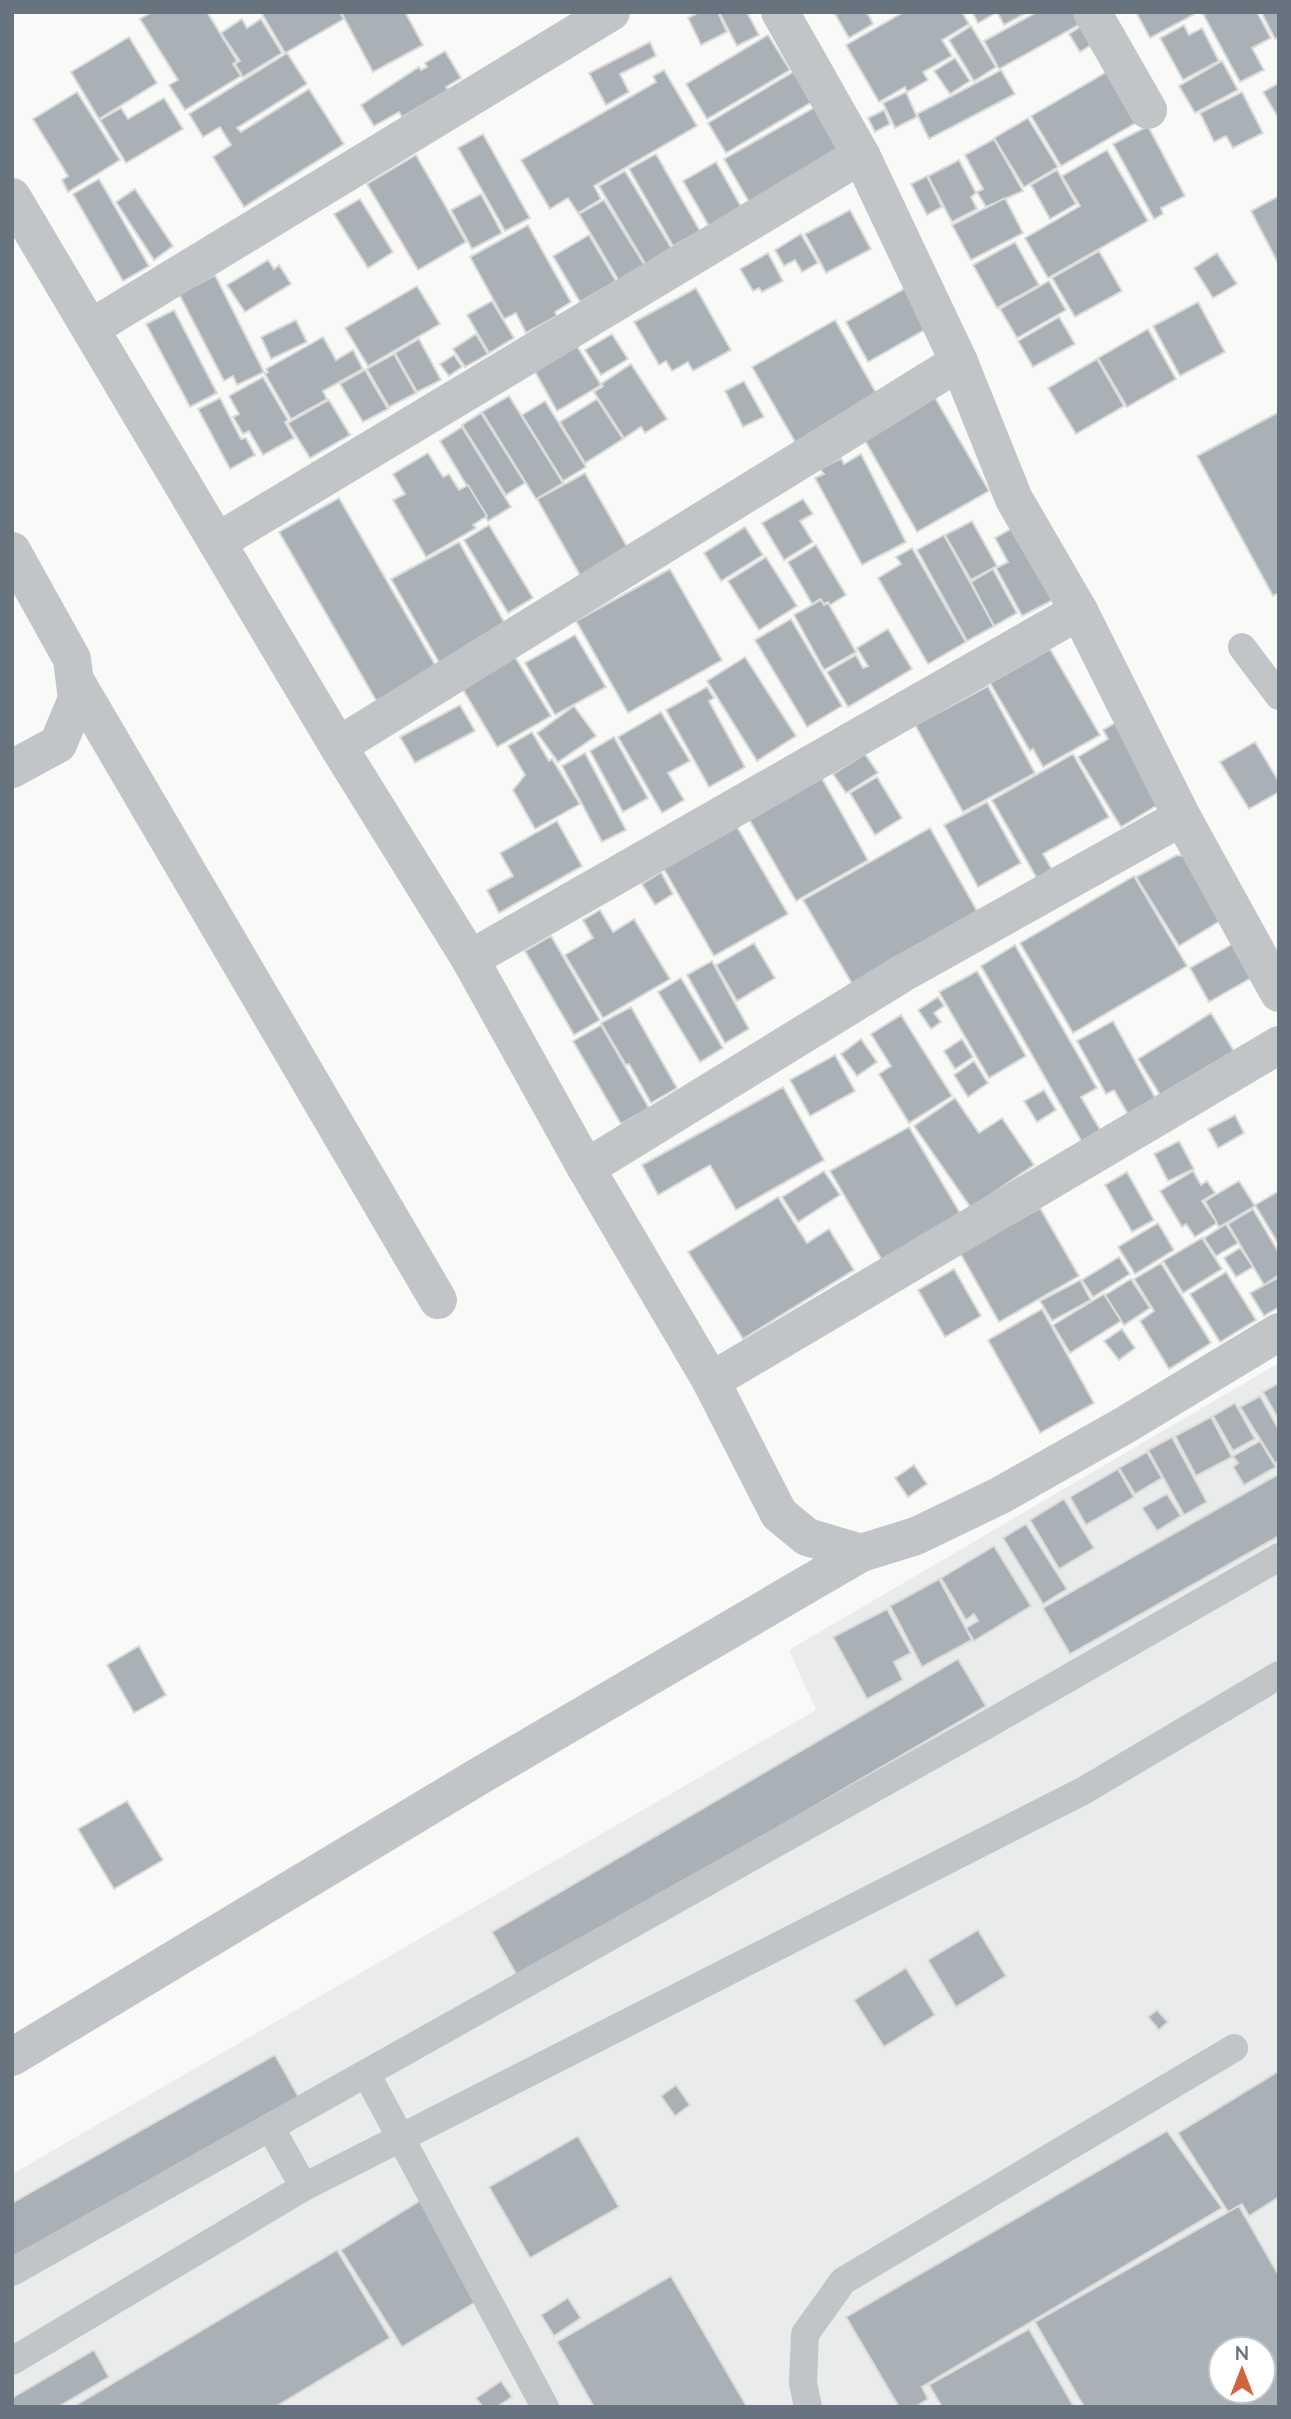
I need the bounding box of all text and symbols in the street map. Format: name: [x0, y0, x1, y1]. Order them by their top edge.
north arrow: [1207, 2335, 1277, 2405]
text: N: [1235, 2341, 1249, 2365]

